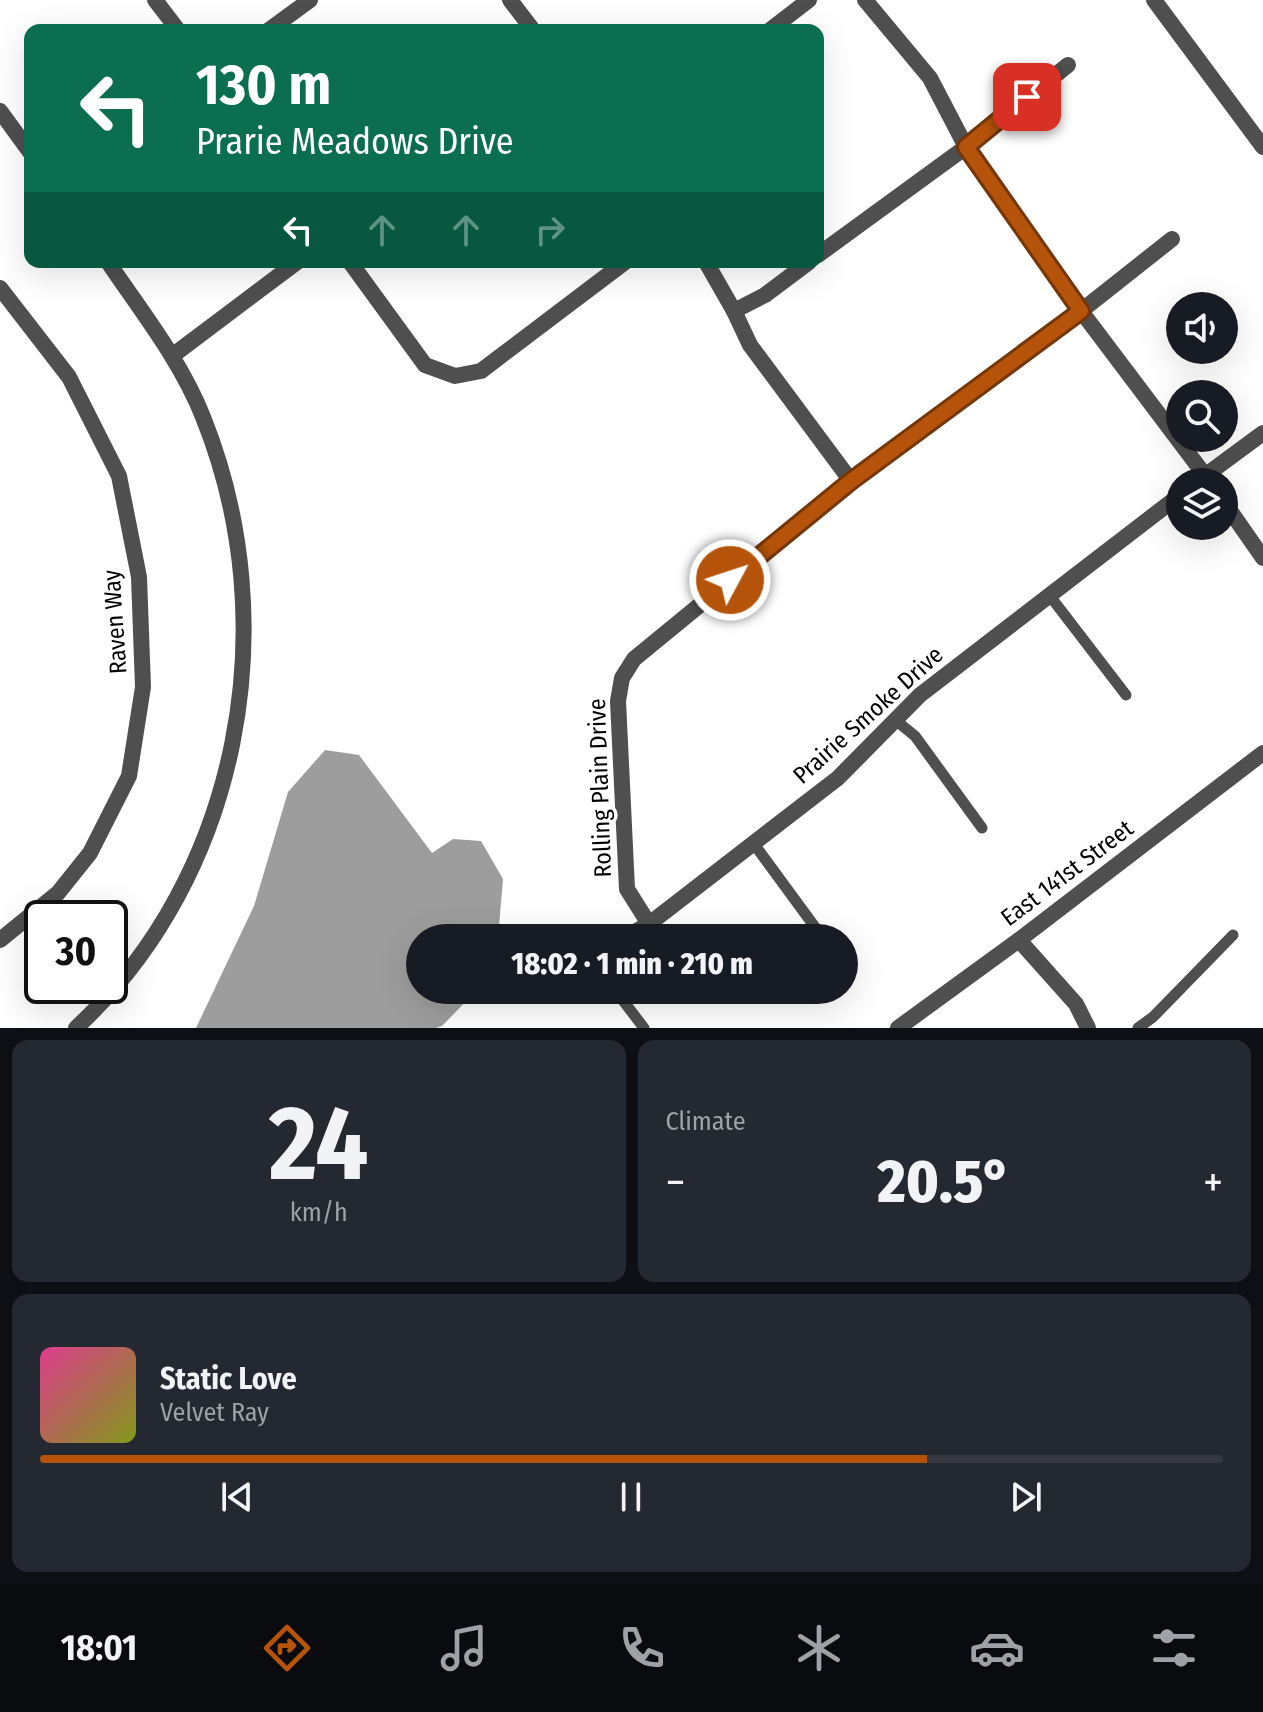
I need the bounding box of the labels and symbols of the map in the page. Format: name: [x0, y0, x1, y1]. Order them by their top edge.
pin: [993, 63, 1061, 131]
position arrow: [688, 538, 772, 622]
street label: Raven Way: [97, 569, 133, 675]
street label: Prairie Smoke Drive: [787, 640, 949, 790]
street label: Rolling Plain Drive: [583, 698, 617, 878]
street label: East 141st Street: [995, 814, 1139, 932]
speed limit sign: 30: [24, 900, 128, 1004]

